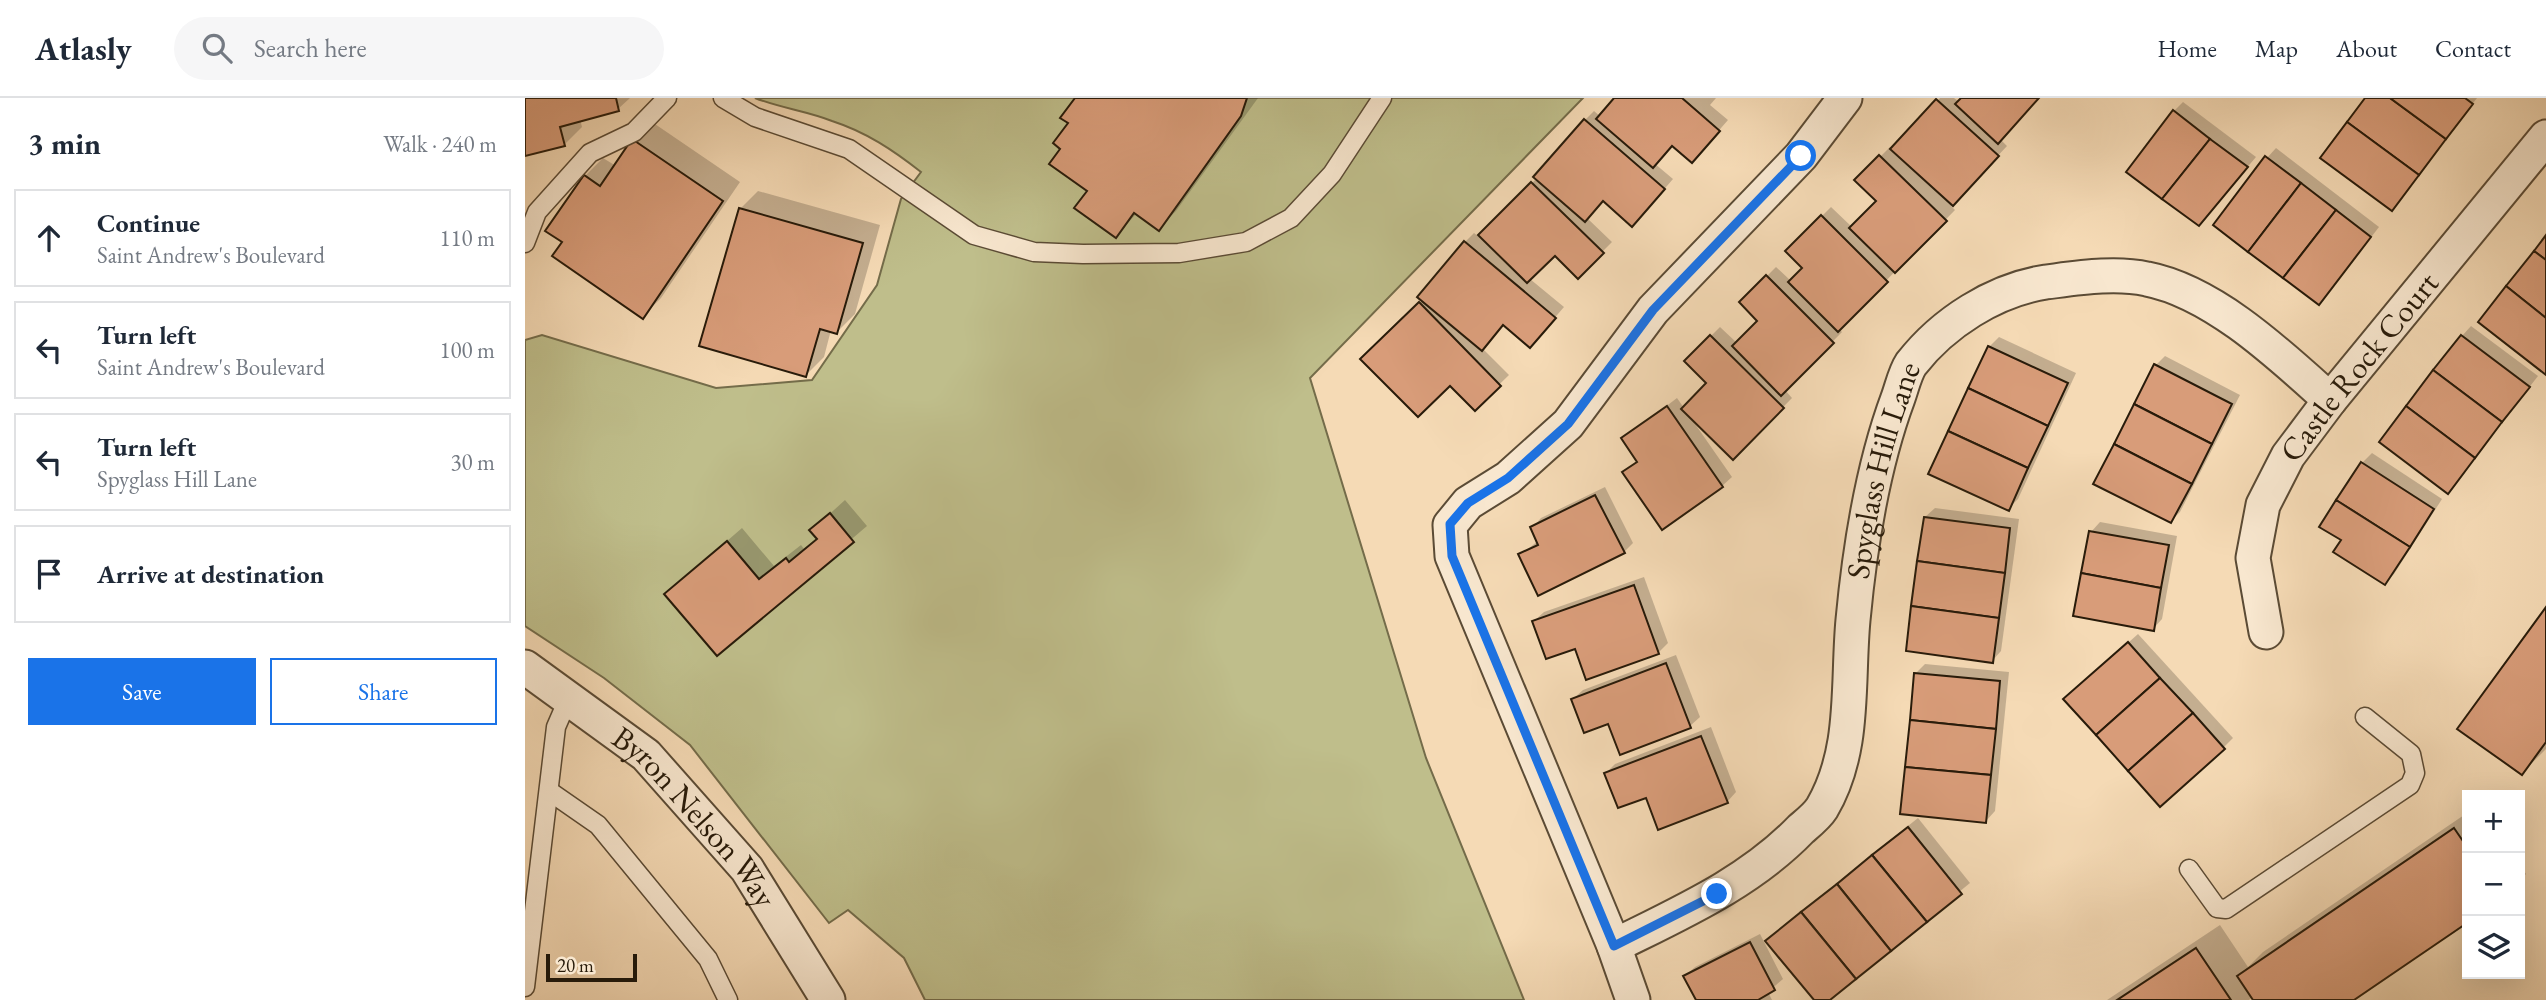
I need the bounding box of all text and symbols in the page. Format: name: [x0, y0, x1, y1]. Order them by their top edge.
search box: [174, 17, 664, 80]
text: Atlasly: [35, 27, 132, 70]
icon: search: [198, 29, 236, 67]
text: Search here: [254, 31, 367, 65]
text: Home: [2157, 33, 2217, 64]
text: Map: [2255, 33, 2298, 64]
text: About: [2336, 33, 2397, 64]
text: Contact: [2435, 33, 2511, 64]
text: 3 min: [28, 124, 101, 163]
text: Walk · 240 m: [383, 129, 497, 159]
route start: [1785, 140, 1816, 171]
text: Continue: [97, 206, 200, 240]
icon: ahead: [30, 219, 68, 257]
text: 110 m: [439, 223, 495, 253]
text: Saint Andrew's Boulevard: [97, 240, 325, 270]
street label: Castle Rock Court: [2270, 263, 2448, 470]
text: Turn left: [97, 318, 196, 352]
icon: left: [30, 331, 68, 369]
text: 100 m: [439, 335, 495, 365]
text: Saint Andrew's Boulevard: [97, 352, 325, 382]
street label: Spyglass Hill Lane: [1837, 354, 1930, 581]
text: Turn left: [97, 430, 196, 464]
icon: left: [30, 443, 68, 481]
text: 30 m: [450, 447, 495, 477]
text: Spyglass Hill Lane: [97, 464, 257, 494]
icon: arrive: [30, 555, 68, 593]
text: Arrive at destination: [97, 557, 324, 591]
button: Save: [28, 658, 256, 725]
button: Share: [270, 658, 497, 725]
street label: Byron Nelson Way: [604, 716, 787, 916]
map controls: [2462, 790, 2525, 979]
button: +: [2462, 790, 2525, 853]
button: −: [2462, 853, 2525, 916]
route end: [1701, 878, 1732, 909]
button: layers: [2462, 916, 2525, 979]
scale bar: [546, 951, 637, 983]
text: 20 m: [557, 953, 594, 978]

